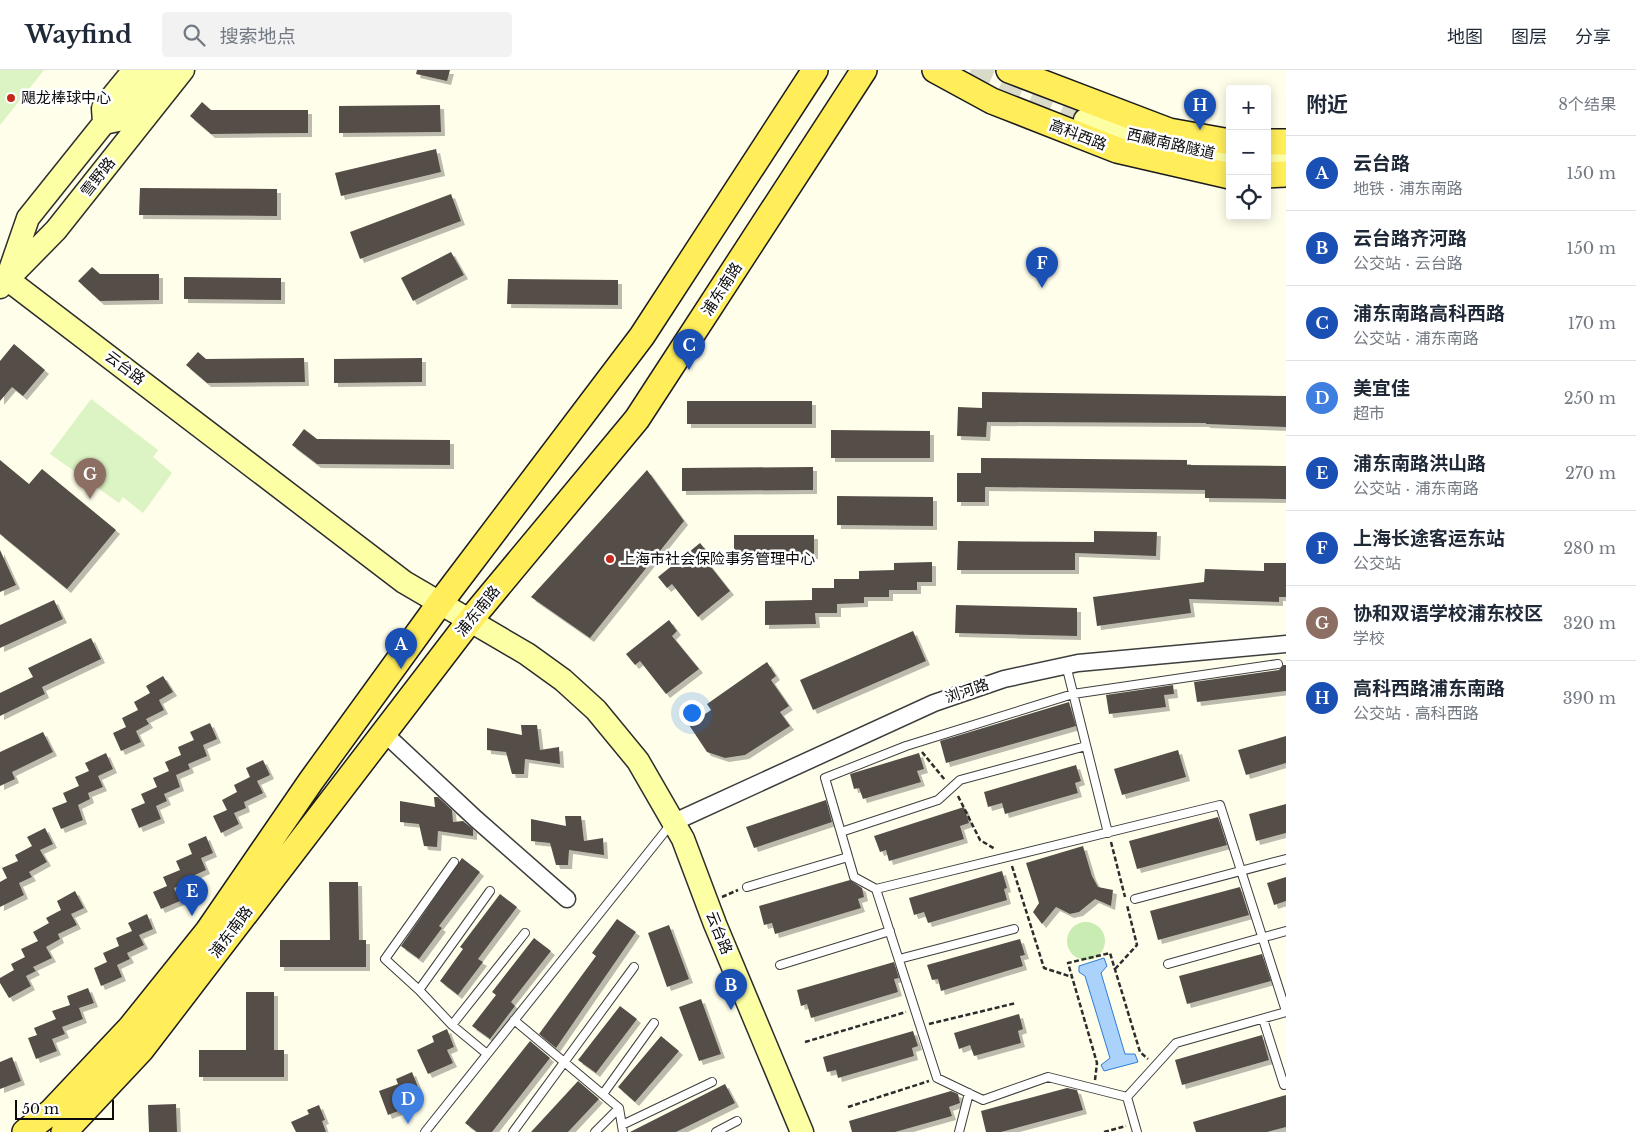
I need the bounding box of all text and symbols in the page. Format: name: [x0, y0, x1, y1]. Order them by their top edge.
search box: [162, 12, 512, 57]
text: Wayfind: [25, 20, 132, 49]
icon: search: [180, 21, 208, 49]
text: 搜索地点: [220, 25, 296, 48]
text: 地图: [1447, 26, 1483, 48]
text: 图层: [1511, 26, 1547, 48]
text: 分享: [1575, 26, 1611, 48]
map controls: [1226, 85, 1271, 220]
button: +: [1226, 85, 1271, 130]
place label: 飓龙棒球中心: [21, 88, 111, 107]
pin: H: [1184, 89, 1216, 130]
marker: 飓龙棒球中心: [5, 92, 17, 104]
text: 附近: [1306, 92, 1348, 118]
text: 8个结果: [1558, 94, 1616, 114]
street label: 高科西路: [1047, 115, 1110, 154]
street label: 西藏南路隧道: [1125, 124, 1217, 163]
button: −: [1226, 130, 1271, 175]
text: 云台路: [1353, 152, 1410, 175]
street label: 雪野路: [76, 153, 119, 200]
text: A: [1316, 163, 1328, 183]
text: 150 m: [1567, 163, 1616, 183]
button: locate: [1226, 175, 1271, 220]
text: 地铁 · 浦东南路: [1353, 178, 1463, 198]
text: 云台路齐河路: [1353, 227, 1467, 250]
text: B: [1316, 238, 1328, 258]
text: 150 m: [1567, 238, 1616, 258]
pin: F: [1026, 247, 1058, 288]
text: 公交站 · 云台路: [1353, 253, 1463, 273]
street label: 浦东南路: [697, 258, 746, 319]
text: 浦东南路高科西路: [1353, 302, 1505, 325]
text: C: [1315, 313, 1329, 333]
text: 170 m: [1568, 313, 1616, 333]
text: 公交站 · 浦东南路: [1353, 328, 1479, 348]
pin: C: [673, 329, 705, 370]
street label: 云台路: [102, 346, 149, 389]
text: 美宜佳: [1353, 377, 1410, 400]
text: D: [1315, 388, 1329, 408]
text: 250 m: [1564, 388, 1616, 408]
text: 超市: [1353, 403, 1385, 423]
text: 浦东南路洪山路: [1353, 452, 1486, 475]
pin: G: [74, 458, 106, 499]
text: E: [1316, 463, 1328, 483]
text: 270 m: [1565, 463, 1616, 483]
text: 公交站 · 浦东南路: [1353, 478, 1479, 498]
text: 上海长途客运东站: [1353, 527, 1505, 550]
text: F: [1316, 538, 1328, 558]
text: 280 m: [1563, 538, 1616, 558]
place label: 上海市社会保险事务管理中心: [620, 549, 815, 568]
marker: 上海市社会保险事务管理中心: [604, 553, 616, 565]
text: 公交站: [1353, 553, 1401, 573]
street label: 浦东南路: [451, 581, 504, 640]
text: 协和双语学校浦东校区: [1353, 602, 1543, 625]
text: G: [1315, 613, 1329, 633]
text: 320 m: [1563, 613, 1616, 633]
pin: A: [385, 628, 417, 669]
text: 学校: [1353, 628, 1385, 648]
street label: 浏河路: [942, 674, 991, 707]
text: 高科西路浦东南路: [1353, 677, 1505, 700]
text: H: [1314, 688, 1330, 708]
text: 390 m: [1563, 688, 1616, 708]
your location: [679, 700, 705, 726]
text: 公交站 · 高科西路: [1353, 703, 1479, 723]
pin: E: [176, 875, 208, 916]
street label: 浦东南路: [205, 902, 256, 961]
street label: 云台路: [702, 908, 737, 957]
pin: B: [715, 969, 747, 1010]
pin: D: [392, 1083, 424, 1124]
scale bar: [15, 1097, 114, 1120]
text: 50 m: [22, 1100, 59, 1118]

